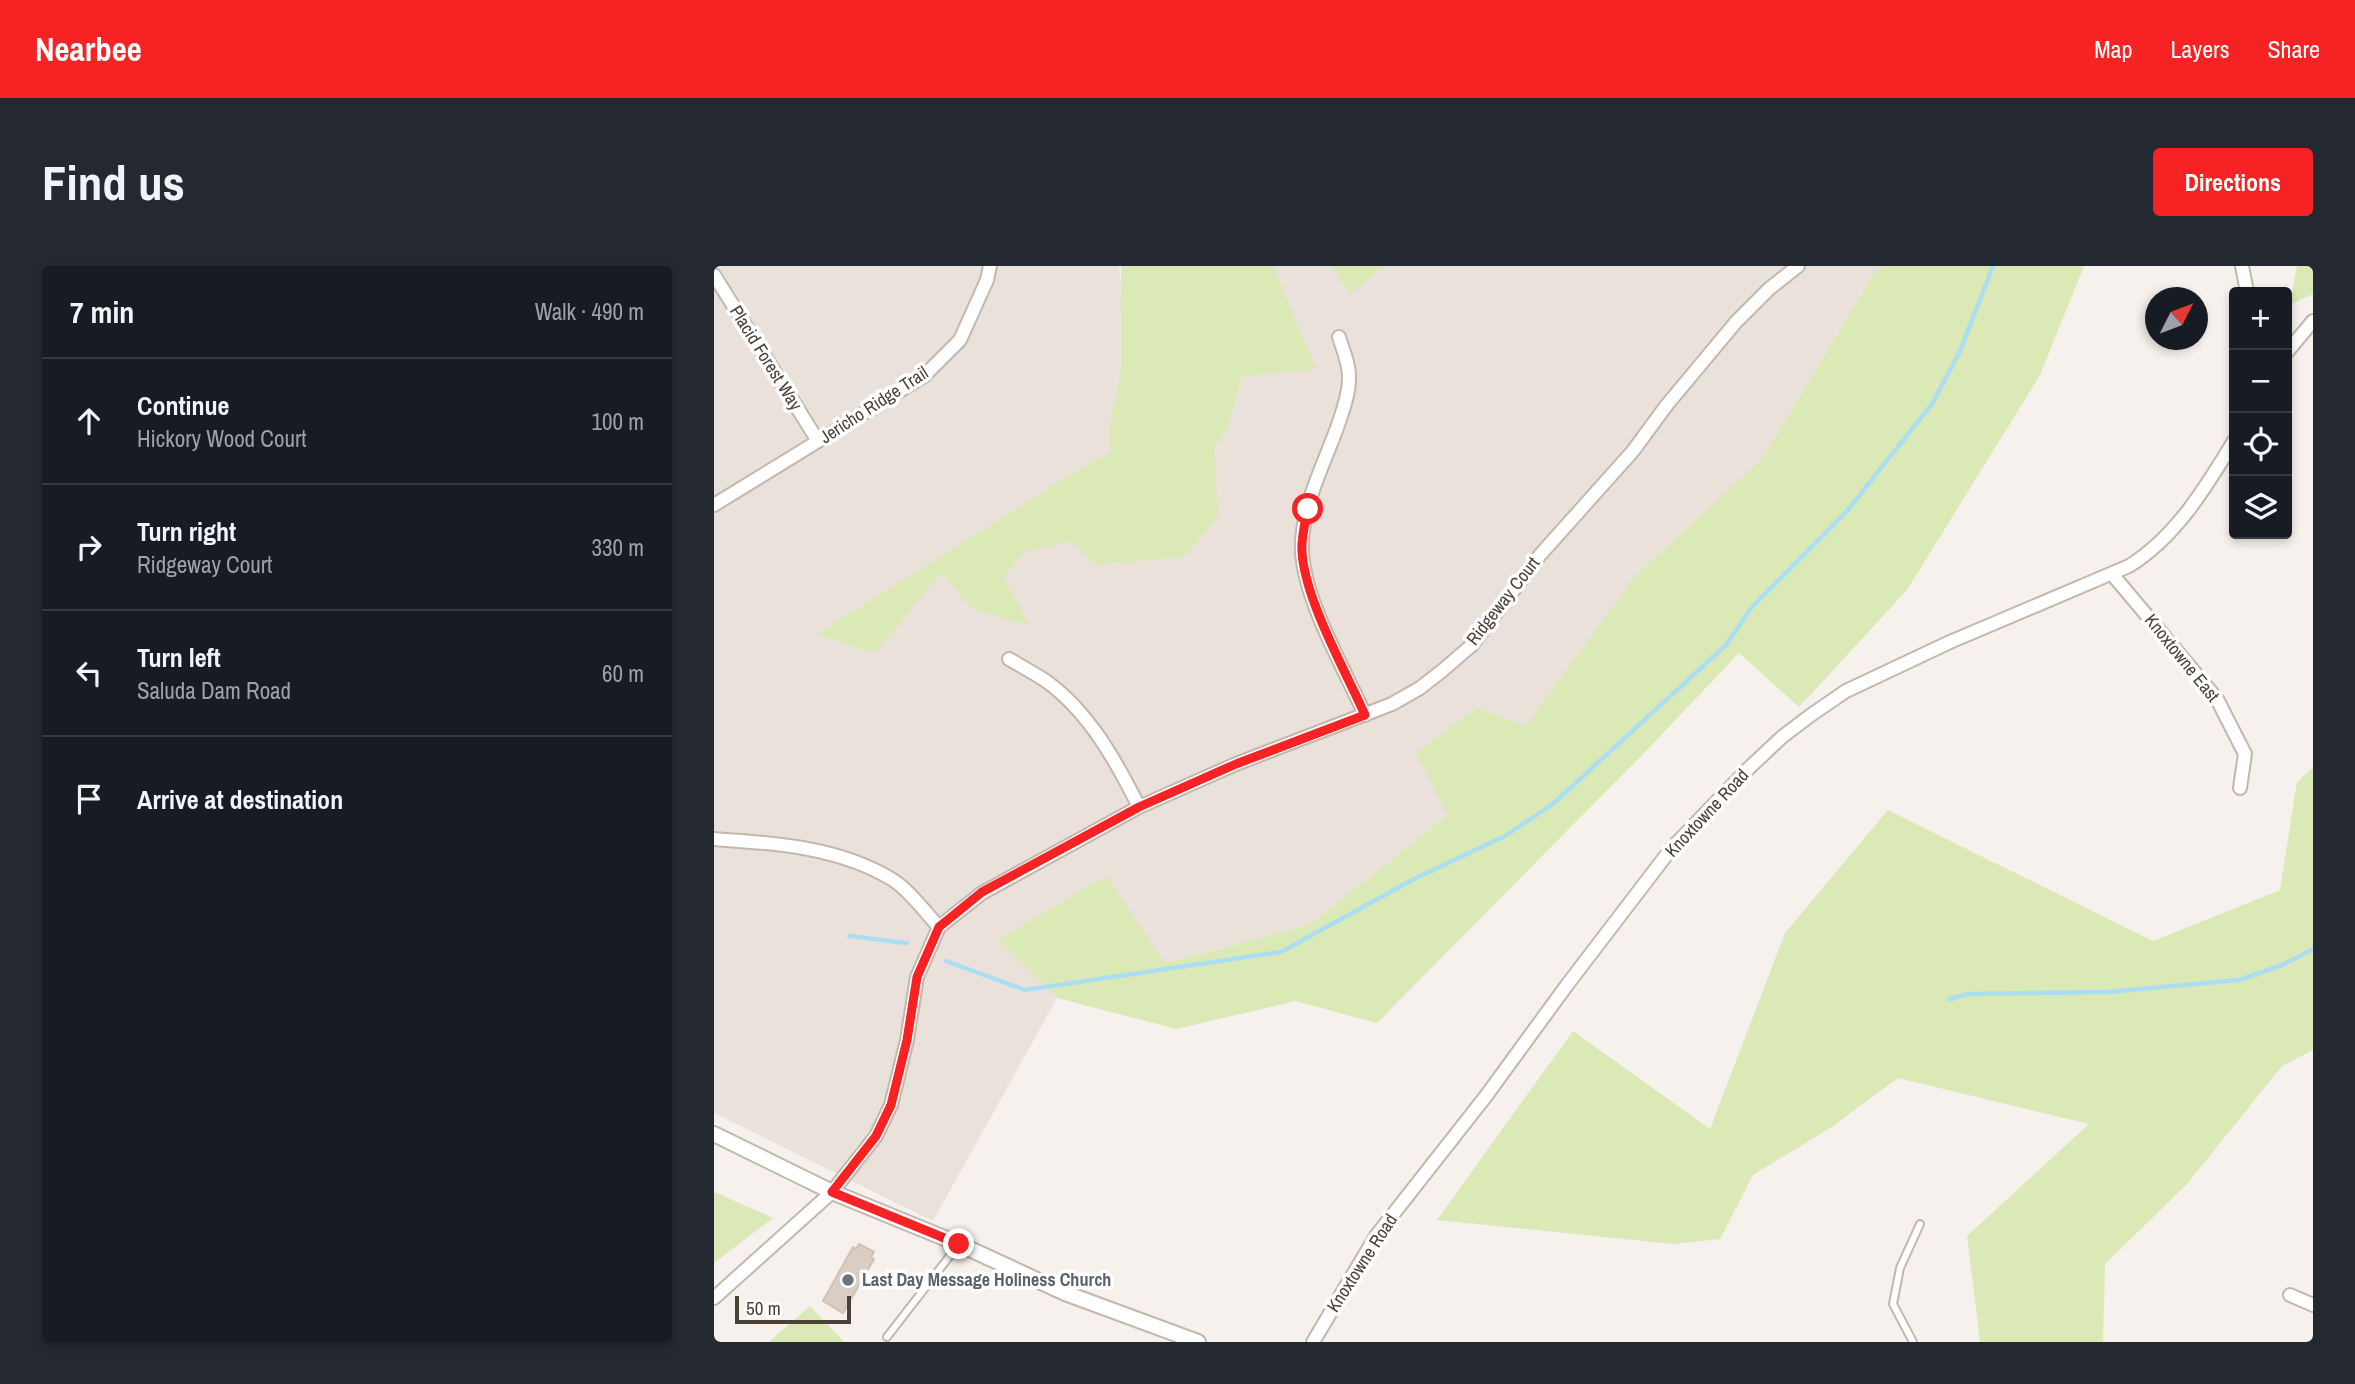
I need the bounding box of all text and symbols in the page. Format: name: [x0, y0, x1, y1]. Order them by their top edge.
text: Nearbee: [35, 27, 142, 71]
text: Map: [2094, 33, 2132, 65]
text: Layers: [2170, 33, 2229, 65]
text: Share: [2267, 33, 2320, 65]
button: Directions: [2153, 148, 2313, 216]
text: Find us: [42, 149, 185, 215]
north arrow: [2145, 287, 2208, 350]
map controls: [2229, 287, 2292, 539]
button: +: [2229, 287, 2292, 350]
text: 7 min: [70, 292, 134, 332]
text: Walk · 490 m: [535, 296, 644, 327]
street label: Placid Forest Way: [724, 301, 809, 415]
button: −: [2229, 350, 2292, 413]
street label: Jericho Ridge Trail: [815, 360, 933, 449]
text: Continue: [137, 388, 229, 423]
icon: ahead: [70, 402, 108, 440]
text: 100 m: [592, 406, 644, 437]
button: locate: [2229, 413, 2292, 476]
text: Hickory Wood Court: [137, 423, 306, 454]
button: layers: [2229, 476, 2292, 539]
route start: [1292, 493, 1323, 524]
text: Turn right: [137, 514, 236, 549]
icon: right: [70, 528, 108, 566]
text: 330 m: [592, 532, 644, 563]
text: Ridgeway Court: [137, 549, 272, 580]
street label: Ridgeway Court: [1460, 551, 1545, 650]
street label: Knoxtowne East: [2139, 608, 2226, 707]
text: Turn left: [137, 640, 221, 675]
icon: left: [70, 654, 108, 692]
text: 60 m: [602, 658, 644, 689]
text: Saluda Dam Road: [137, 675, 291, 706]
street label: Knoxtowne Road: [1659, 763, 1754, 862]
icon: arrive: [70, 780, 108, 818]
text: Arrive at destination: [137, 782, 343, 817]
street label: Knoxtowne Road: [1320, 1209, 1403, 1317]
route end: [943, 1228, 974, 1259]
place label: Last Day Message Holiness Church: [862, 1267, 1111, 1292]
marker: Last Day Message Holiness Church: [840, 1272, 856, 1288]
scale bar: [735, 1293, 850, 1325]
text: 50 m: [746, 1295, 781, 1321]

